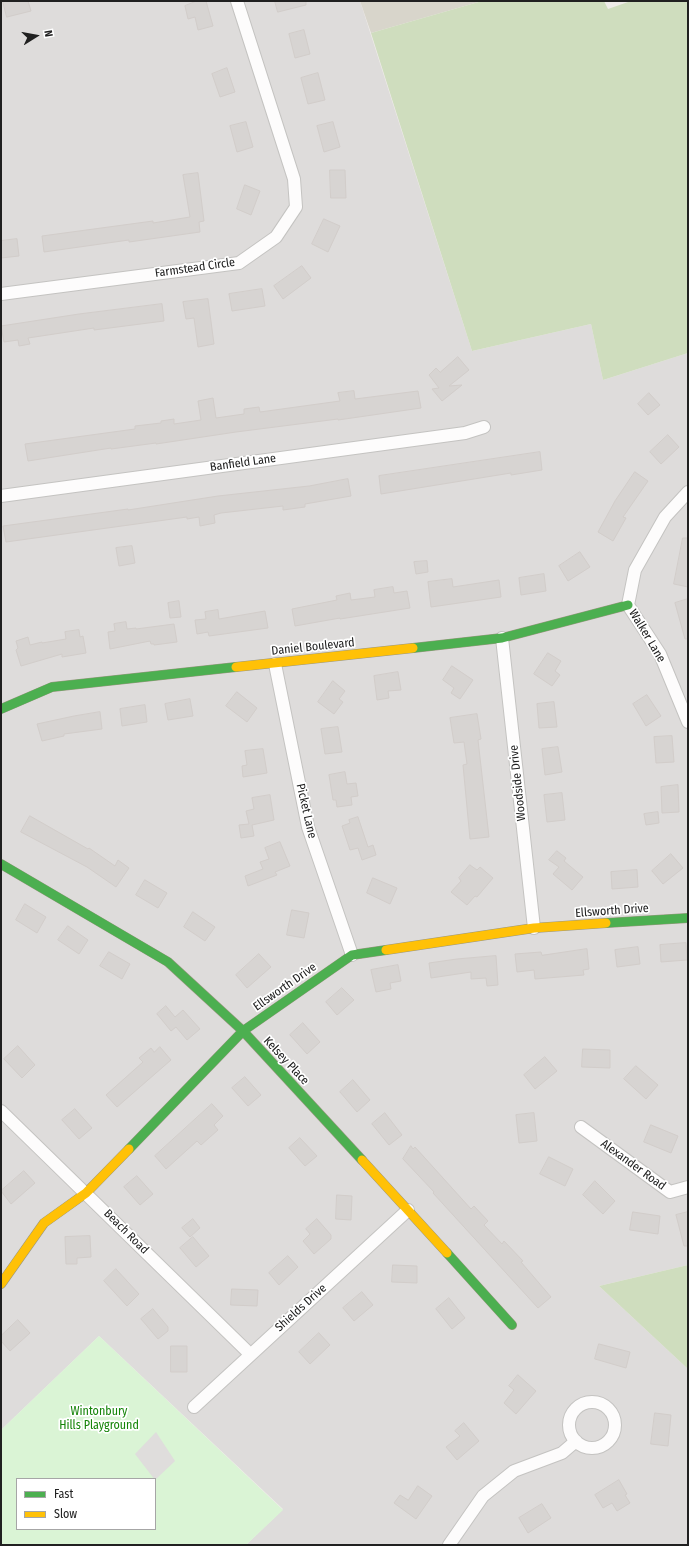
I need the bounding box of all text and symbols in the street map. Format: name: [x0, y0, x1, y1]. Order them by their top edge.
north arrow: [16, 16, 56, 56]
text: N: [41, 29, 55, 38]
street label: Farmstead Circle: [154, 255, 236, 281]
street label: Banfield Lane: [209, 451, 277, 475]
street label: Walker Lane: [626, 607, 668, 665]
street label: Daniel Boulevard: [271, 635, 355, 659]
street label: Woodside Drive: [507, 744, 529, 822]
street label: Picket Lane: [293, 782, 319, 840]
street label: Ellsworth Drive: [575, 901, 649, 921]
street label: Ellsworth Drive: [251, 960, 319, 1014]
street label: Kelsey Place: [260, 1034, 312, 1088]
street label: Alexander Road: [598, 1137, 668, 1193]
street label: Beach Road: [101, 1207, 151, 1257]
street label: Shields Drive: [272, 1281, 330, 1335]
park label: Wintonbury Hills Playground: [59, 1405, 139, 1433]
legend: [16, 1478, 156, 1530]
text: Fast: [54, 1487, 73, 1501]
text: Slow: [54, 1507, 77, 1521]

